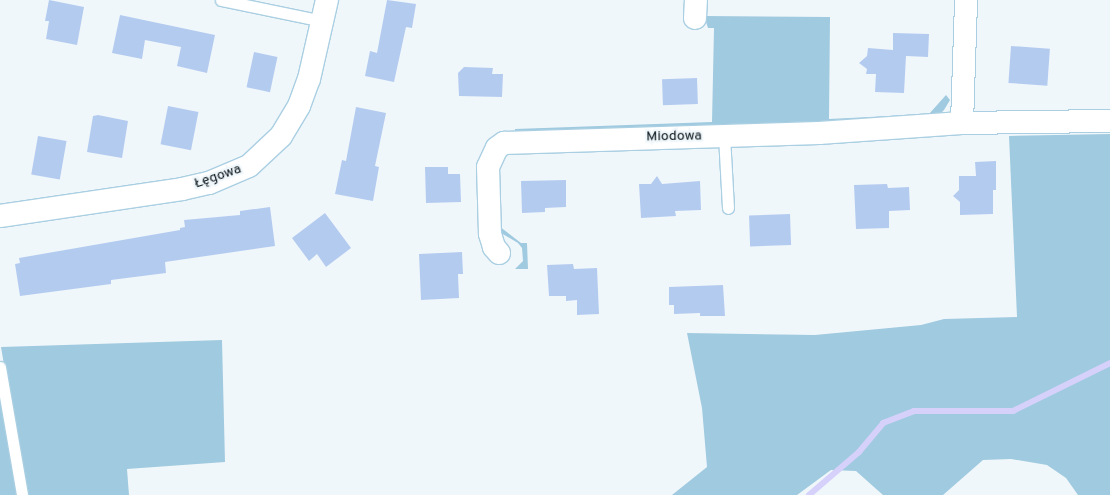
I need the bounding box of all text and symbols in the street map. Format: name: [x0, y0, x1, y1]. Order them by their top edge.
street label: Miodowa: [646, 128, 702, 146]
street label: Łęgowa: [192, 161, 244, 193]

